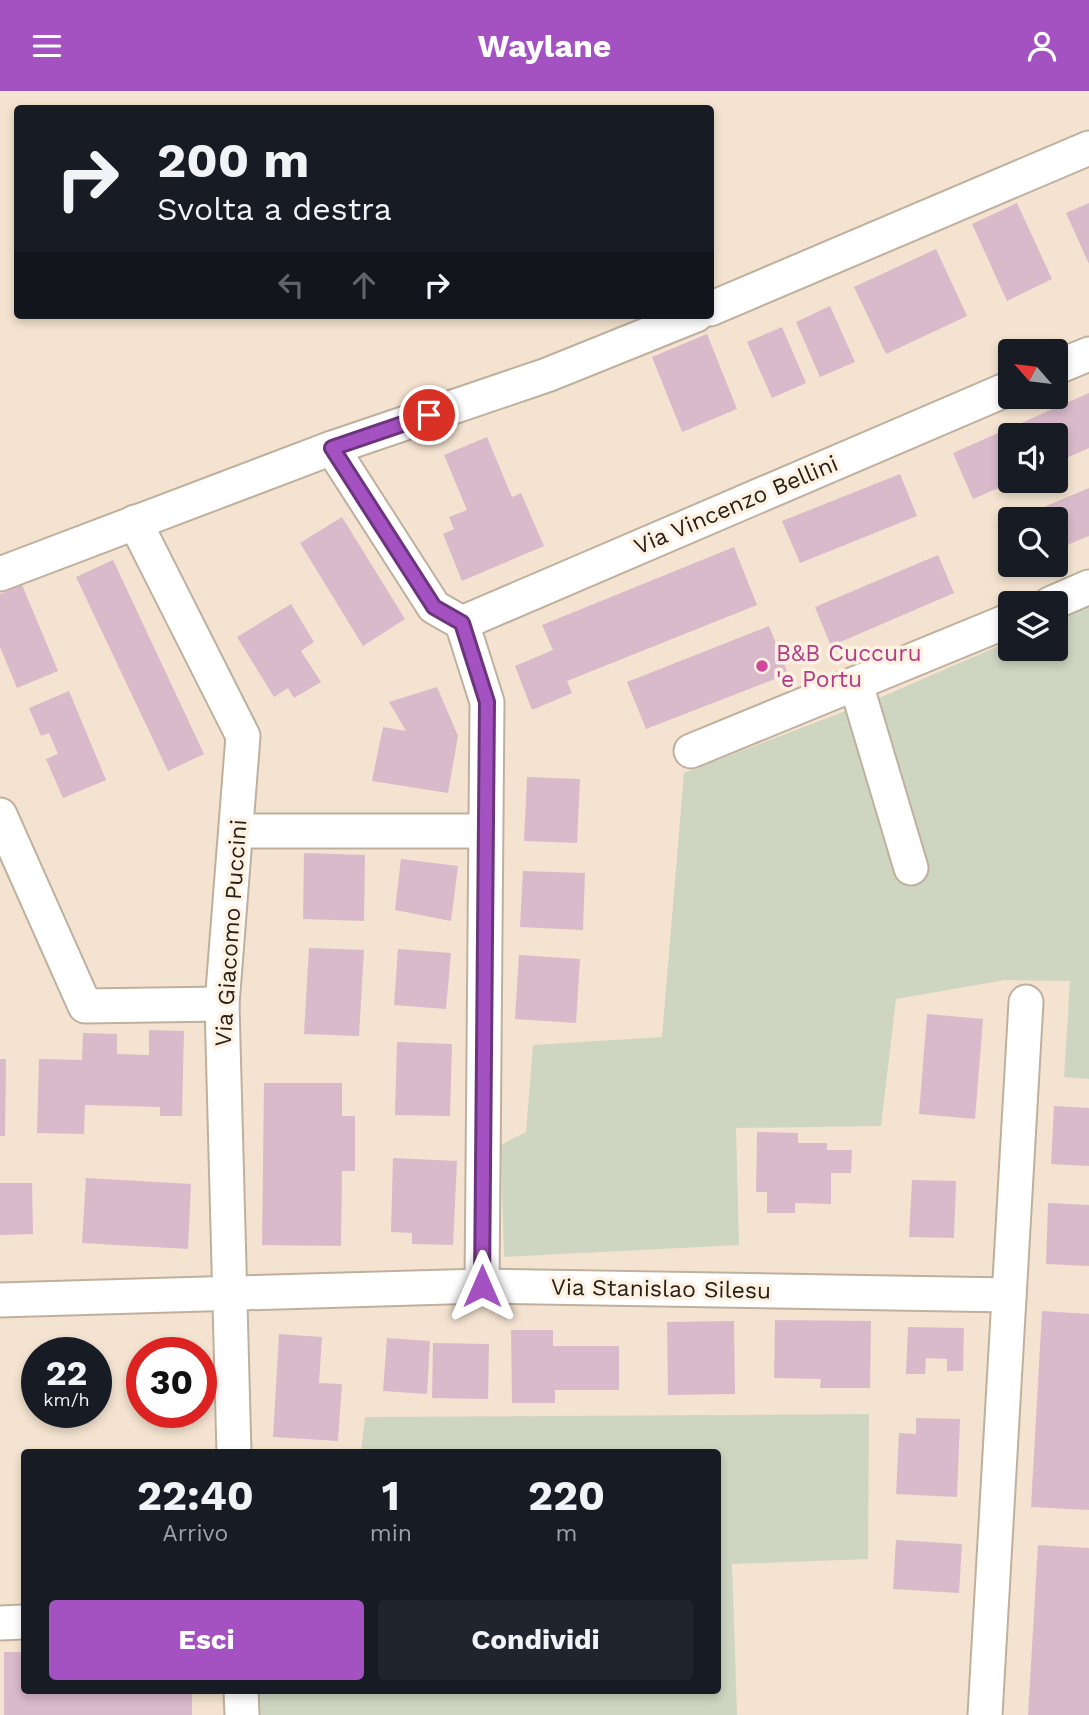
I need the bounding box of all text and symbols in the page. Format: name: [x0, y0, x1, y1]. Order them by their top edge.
icon: menu: [28, 27, 66, 65]
text: Waylane: [478, 27, 611, 65]
icon: person: [1023, 27, 1061, 65]
text: 200 m: [157, 131, 309, 189]
icon: right: [42, 133, 133, 224]
text: Svolta a destra: [157, 190, 392, 228]
icon: left: [272, 266, 310, 304]
icon: ahead: [345, 266, 383, 304]
icon: right: [418, 266, 456, 304]
north arrow: [998, 339, 1068, 409]
map controls: [998, 339, 1068, 661]
pin: [399, 385, 459, 445]
icon: arrive: [410, 396, 448, 434]
button: sound: [998, 423, 1068, 493]
street label: Via Vincenzo Bellini: [630, 450, 842, 560]
button: search: [998, 507, 1068, 577]
button: layers: [998, 591, 1068, 661]
place label: B&B Cuccuru 'e Portu: [776, 640, 922, 693]
marker: B&B Cuccuru 'e Portu: [754, 658, 770, 674]
street label: Via Giacomo Puccini: [210, 818, 252, 1048]
position arrow: [445, 1249, 519, 1323]
street label: Via Stanislao Silesu: [551, 1274, 771, 1304]
speed limit sign: 30: [126, 1337, 217, 1428]
text: 22: [46, 1352, 87, 1394]
text: km/h: [43, 1389, 90, 1410]
text: 22:40: [137, 1471, 254, 1520]
text: 1: [382, 1471, 400, 1520]
text: 220: [528, 1471, 605, 1520]
text: Arrivo: [162, 1520, 228, 1547]
text: min: [370, 1520, 412, 1547]
text: m: [556, 1520, 577, 1547]
button: Esci: [49, 1600, 364, 1680]
button: Condividi: [378, 1600, 693, 1680]

